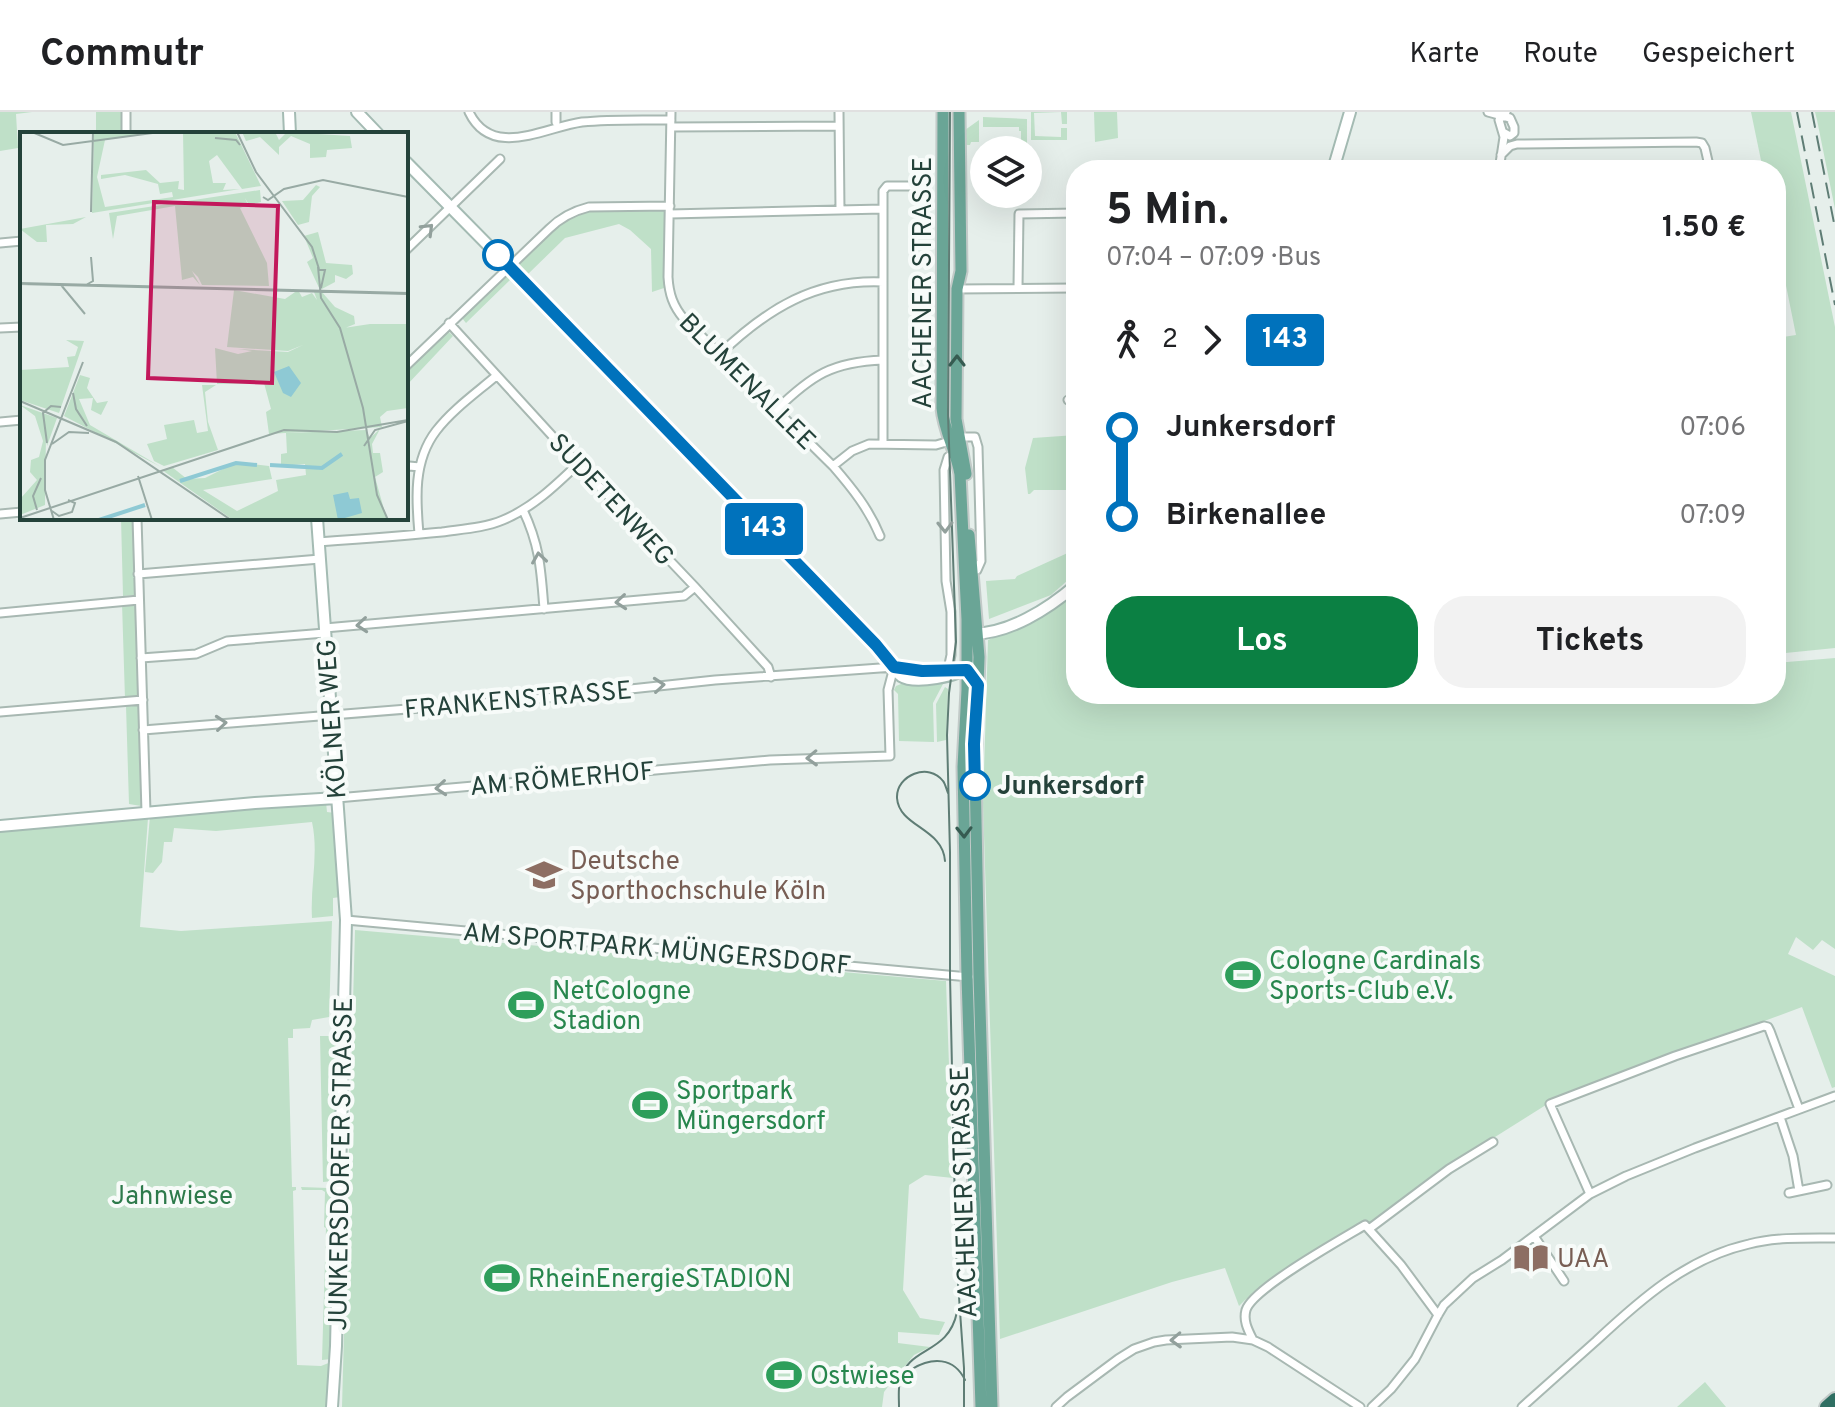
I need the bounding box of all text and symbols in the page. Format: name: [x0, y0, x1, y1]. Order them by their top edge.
text: Commutr: [40, 31, 204, 80]
text: Karte: [1409, 37, 1479, 73]
text: Route: [1523, 37, 1598, 73]
text: Gespeichert: [1642, 37, 1795, 73]
inset map: [20, 132, 408, 520]
map controls: [970, 136, 1042, 208]
button: layers: [970, 136, 1042, 208]
street label: AACHENER STRASSE: [908, 157, 941, 409]
text: 5 Min.: [1106, 184, 1229, 240]
text: 1.50 €: [1662, 210, 1746, 247]
one-way arrow: [419, 224, 433, 238]
unlabelled marker: [483, 240, 513, 270]
text: 07:04 – 07:09 · Bus: [1106, 242, 1321, 275]
street label: BLUMENALLEE: [671, 307, 822, 458]
icon: walk: [1106, 318, 1150, 362]
icon: forward: [1190, 318, 1234, 362]
text: 143: [1262, 322, 1308, 358]
text: 2: [1162, 324, 1178, 357]
one-way arrow: [948, 354, 966, 367]
text: Junkersdorf: [1166, 410, 1335, 447]
text: 07:06: [1679, 412, 1746, 445]
street label: SUDETENWEG: [540, 427, 680, 574]
text: Birkenallee: [1166, 498, 1326, 535]
text: 07:09: [1679, 500, 1746, 533]
line badge: 143: [718, 503, 810, 555]
text: 143: [741, 511, 787, 547]
one-way arrow: [937, 521, 954, 534]
one-way arrow: [531, 551, 548, 565]
one-way arrow: [614, 593, 627, 610]
button: Los: [1106, 596, 1418, 688]
button: Tickets: [1434, 596, 1746, 688]
one-way arrow: [355, 616, 368, 633]
street label: KÖLNER WEG: [310, 638, 356, 800]
street label: FRANKENSTRASSE: [403, 675, 633, 728]
one-way arrow: [653, 677, 666, 694]
one-way arrow: [215, 715, 228, 732]
one-way arrow: [805, 750, 818, 767]
street label: AM RÖMERHOF: [468, 755, 656, 805]
marker: Junkersdorf: [960, 770, 990, 800]
place label: Junkersdorf: [997, 771, 1144, 804]
one-way arrow: [434, 780, 447, 797]
one-way arrow: [955, 826, 973, 839]
place label: Deutsche Sporthochschule Köln: [570, 846, 826, 909]
school or university icon: Deutsche Sporthochschule Köln: [525, 856, 563, 894]
street label: AM SPORTPARK MÜNGERSDORF: [461, 916, 852, 984]
place label: Cologne Cardinals Sports-Club e.V.: [1269, 946, 1481, 1009]
sports icon: Cologne Cardinals Sports-Club e.V.: [1224, 956, 1262, 994]
place label: NetCologne Stadion: [552, 976, 691, 1039]
sports icon: NetCologne Stadion: [507, 986, 545, 1024]
street label: JUNKERSDORFER STRASSE: [323, 997, 362, 1331]
street label: AACHENER STRASSE: [945, 1065, 986, 1319]
place label: Sportpark Müngersdorf: [676, 1076, 825, 1139]
sports icon: Sportpark Müngersdorf: [631, 1086, 669, 1124]
park label: Jahnwiese: [111, 1181, 233, 1214]
library icon: UAA: [1512, 1239, 1550, 1277]
place label: UAA: [1557, 1244, 1609, 1277]
sports icon: RheinEnergieSTADION: [483, 1259, 521, 1297]
place label: RheinEnergieSTADION: [528, 1264, 791, 1297]
one-way arrow: [1169, 1331, 1182, 1348]
sports icon: Ostwiese: [765, 1356, 803, 1394]
place label: Ostwiese: [810, 1361, 914, 1394]

